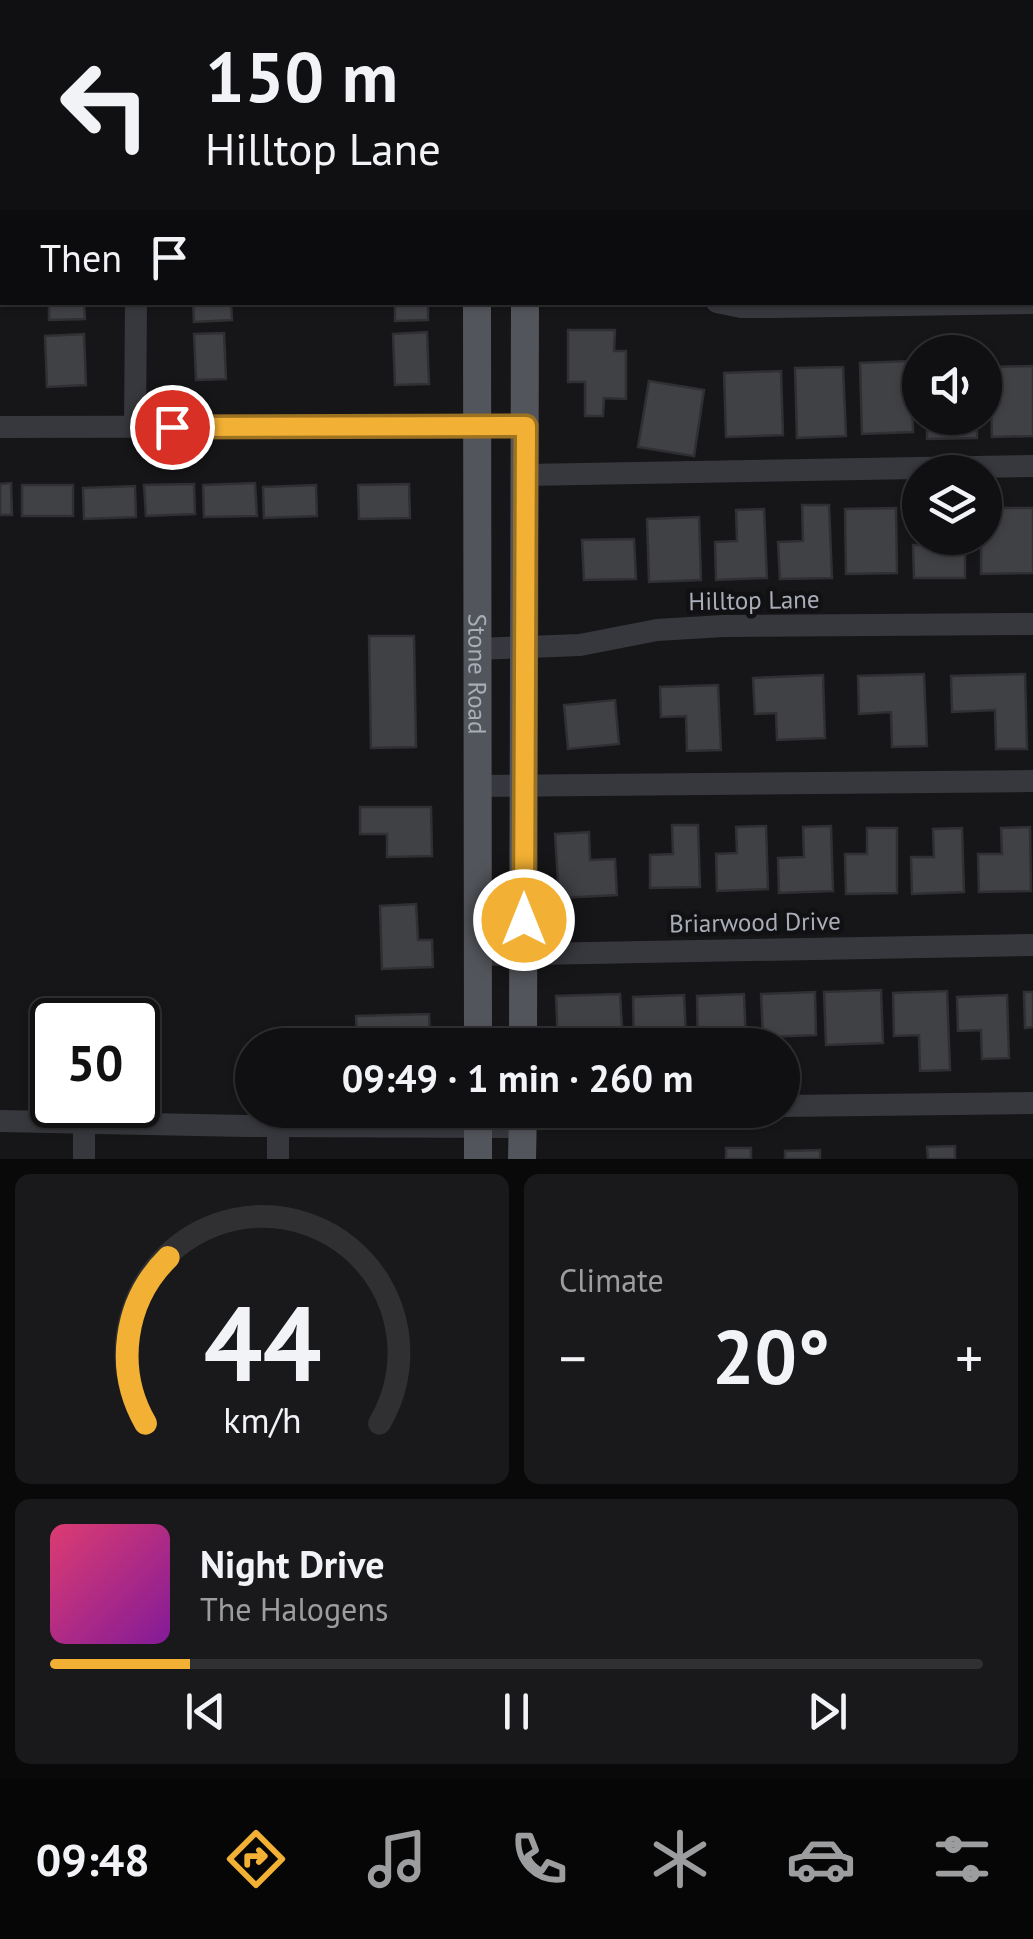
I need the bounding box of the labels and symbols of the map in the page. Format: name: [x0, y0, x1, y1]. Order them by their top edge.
pin: [130, 385, 215, 470]
street label: Hilltop Lane: [688, 583, 820, 617]
street label: Stone Road: [461, 614, 494, 734]
position arrow: [472, 868, 576, 972]
street label: Briarwood Drive: [669, 905, 841, 939]
speed limit sign: 50: [30, 998, 160, 1128]

